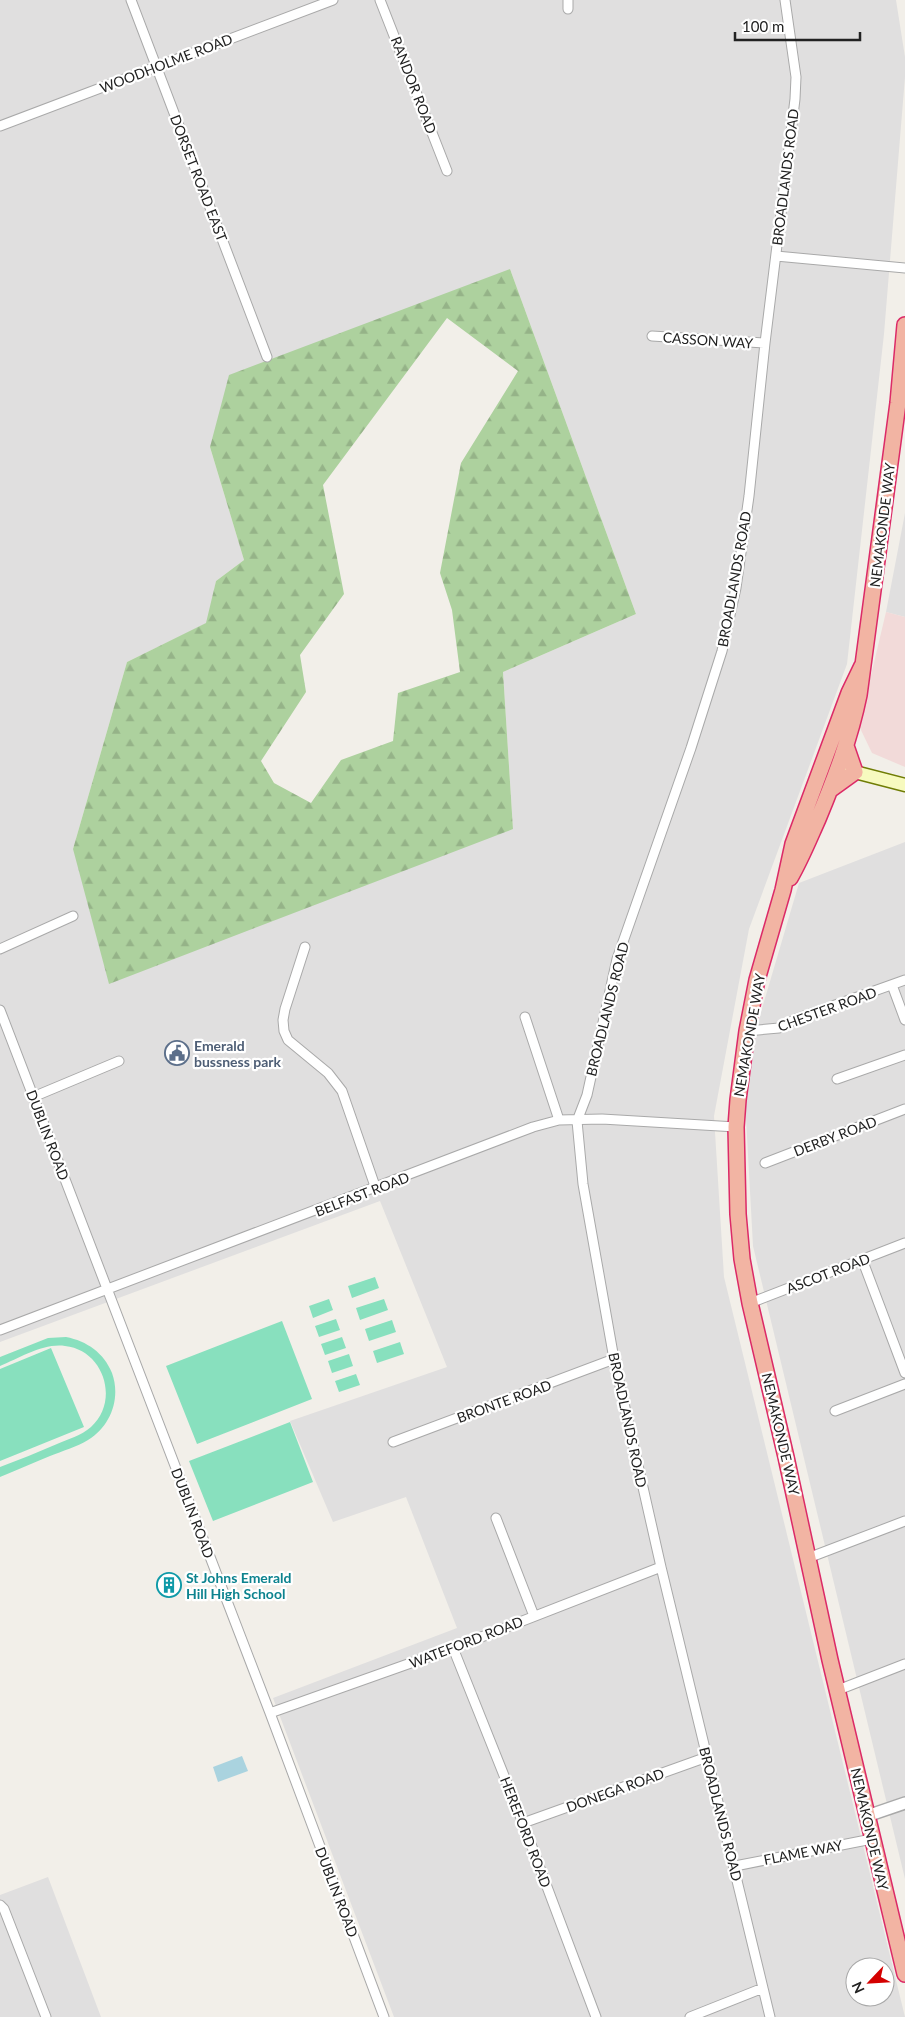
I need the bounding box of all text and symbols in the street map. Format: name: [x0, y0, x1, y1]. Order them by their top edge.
scale bar: [735, 10, 860, 42]
text: 100 m: [742, 17, 784, 35]
street label: WOODHOLME ROAD: [97, 30, 235, 96]
street label: RANDOR ROAD: [388, 34, 440, 136]
street label: BROADLANDS ROAD: [768, 108, 802, 246]
street label: DORSET ROAD EAST: [167, 112, 231, 245]
street label: CASSON WAY: [662, 328, 754, 352]
street label: NEMAKONDE WAY: [866, 462, 898, 588]
street label: BROADLANDS ROAD: [714, 510, 754, 648]
street label: BROADLANDS ROAD: [582, 940, 632, 1078]
street label: NEMAKONDE WAY: [730, 972, 768, 1098]
street label: CHESTER ROAD: [775, 983, 879, 1035]
place label: Emerald bussness park: [194, 1037, 282, 1070]
public building icon: Emerald bussness park: [164, 1040, 190, 1066]
street label: DUBLIN ROAD: [23, 1088, 73, 1182]
street label: DERBY ROAD: [791, 1112, 879, 1160]
street label: BELFAST ROAD: [312, 1168, 412, 1220]
street label: ASCOT ROAD: [784, 1249, 872, 1297]
street label: BROADLANDS ROAD: [605, 1351, 651, 1489]
street label: NEMAKONDE WAY: [759, 1371, 803, 1497]
street label: BRONTE ROAD: [454, 1376, 554, 1426]
street label: DUBLIN ROAD: [168, 1466, 218, 1560]
place label: St Johns Emerald Hill High School: [186, 1569, 292, 1602]
building icon: St Johns Emerald Hill High School: [156, 1572, 182, 1598]
street label: WATEFORD ROAD: [407, 1612, 525, 1672]
street label: BROADLANDS ROAD: [696, 1745, 746, 1883]
street label: DONEGA ROAD: [564, 1764, 666, 1816]
street label: NEMAKONDE WAY: [848, 1766, 892, 1892]
street label: HEREFORD ROAD: [497, 1774, 555, 1890]
street label: FLAME WAY: [762, 1836, 844, 1868]
street label: DUBLIN ROAD: [312, 1845, 362, 1939]
north arrow: [845, 1957, 895, 2007]
text: N: [848, 1979, 868, 1996]

